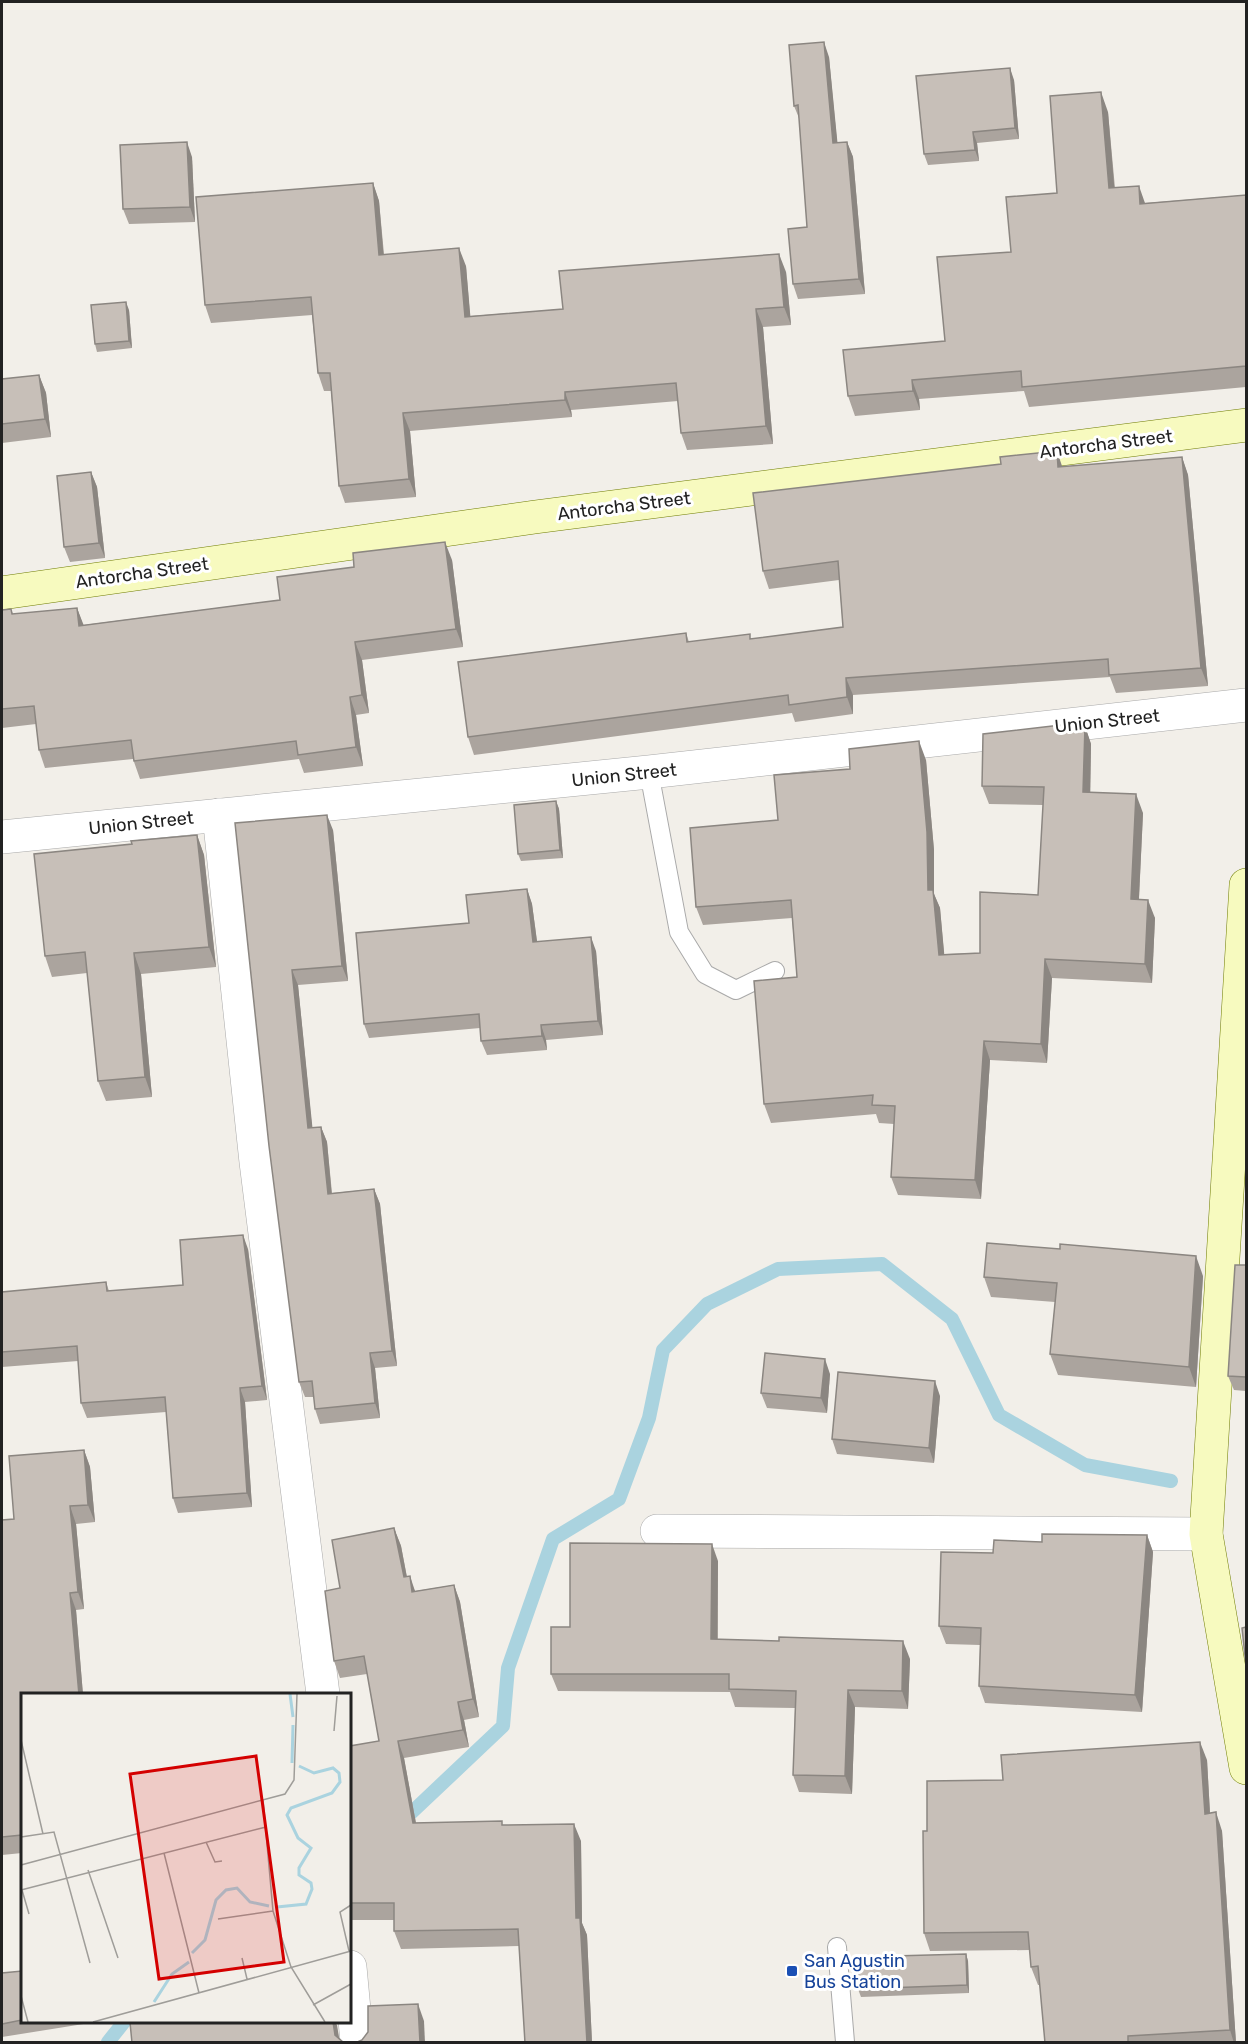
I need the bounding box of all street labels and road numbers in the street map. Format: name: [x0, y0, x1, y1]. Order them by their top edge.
street label: Antorcha Street: [1038, 425, 1174, 463]
street label: Antorcha Street: [556, 487, 692, 525]
street label: Antorcha Street: [74, 553, 210, 593]
street label: Union Street: [1053, 705, 1161, 737]
street label: Union Street: [570, 759, 678, 791]
street label: Union Street: [87, 807, 195, 839]

